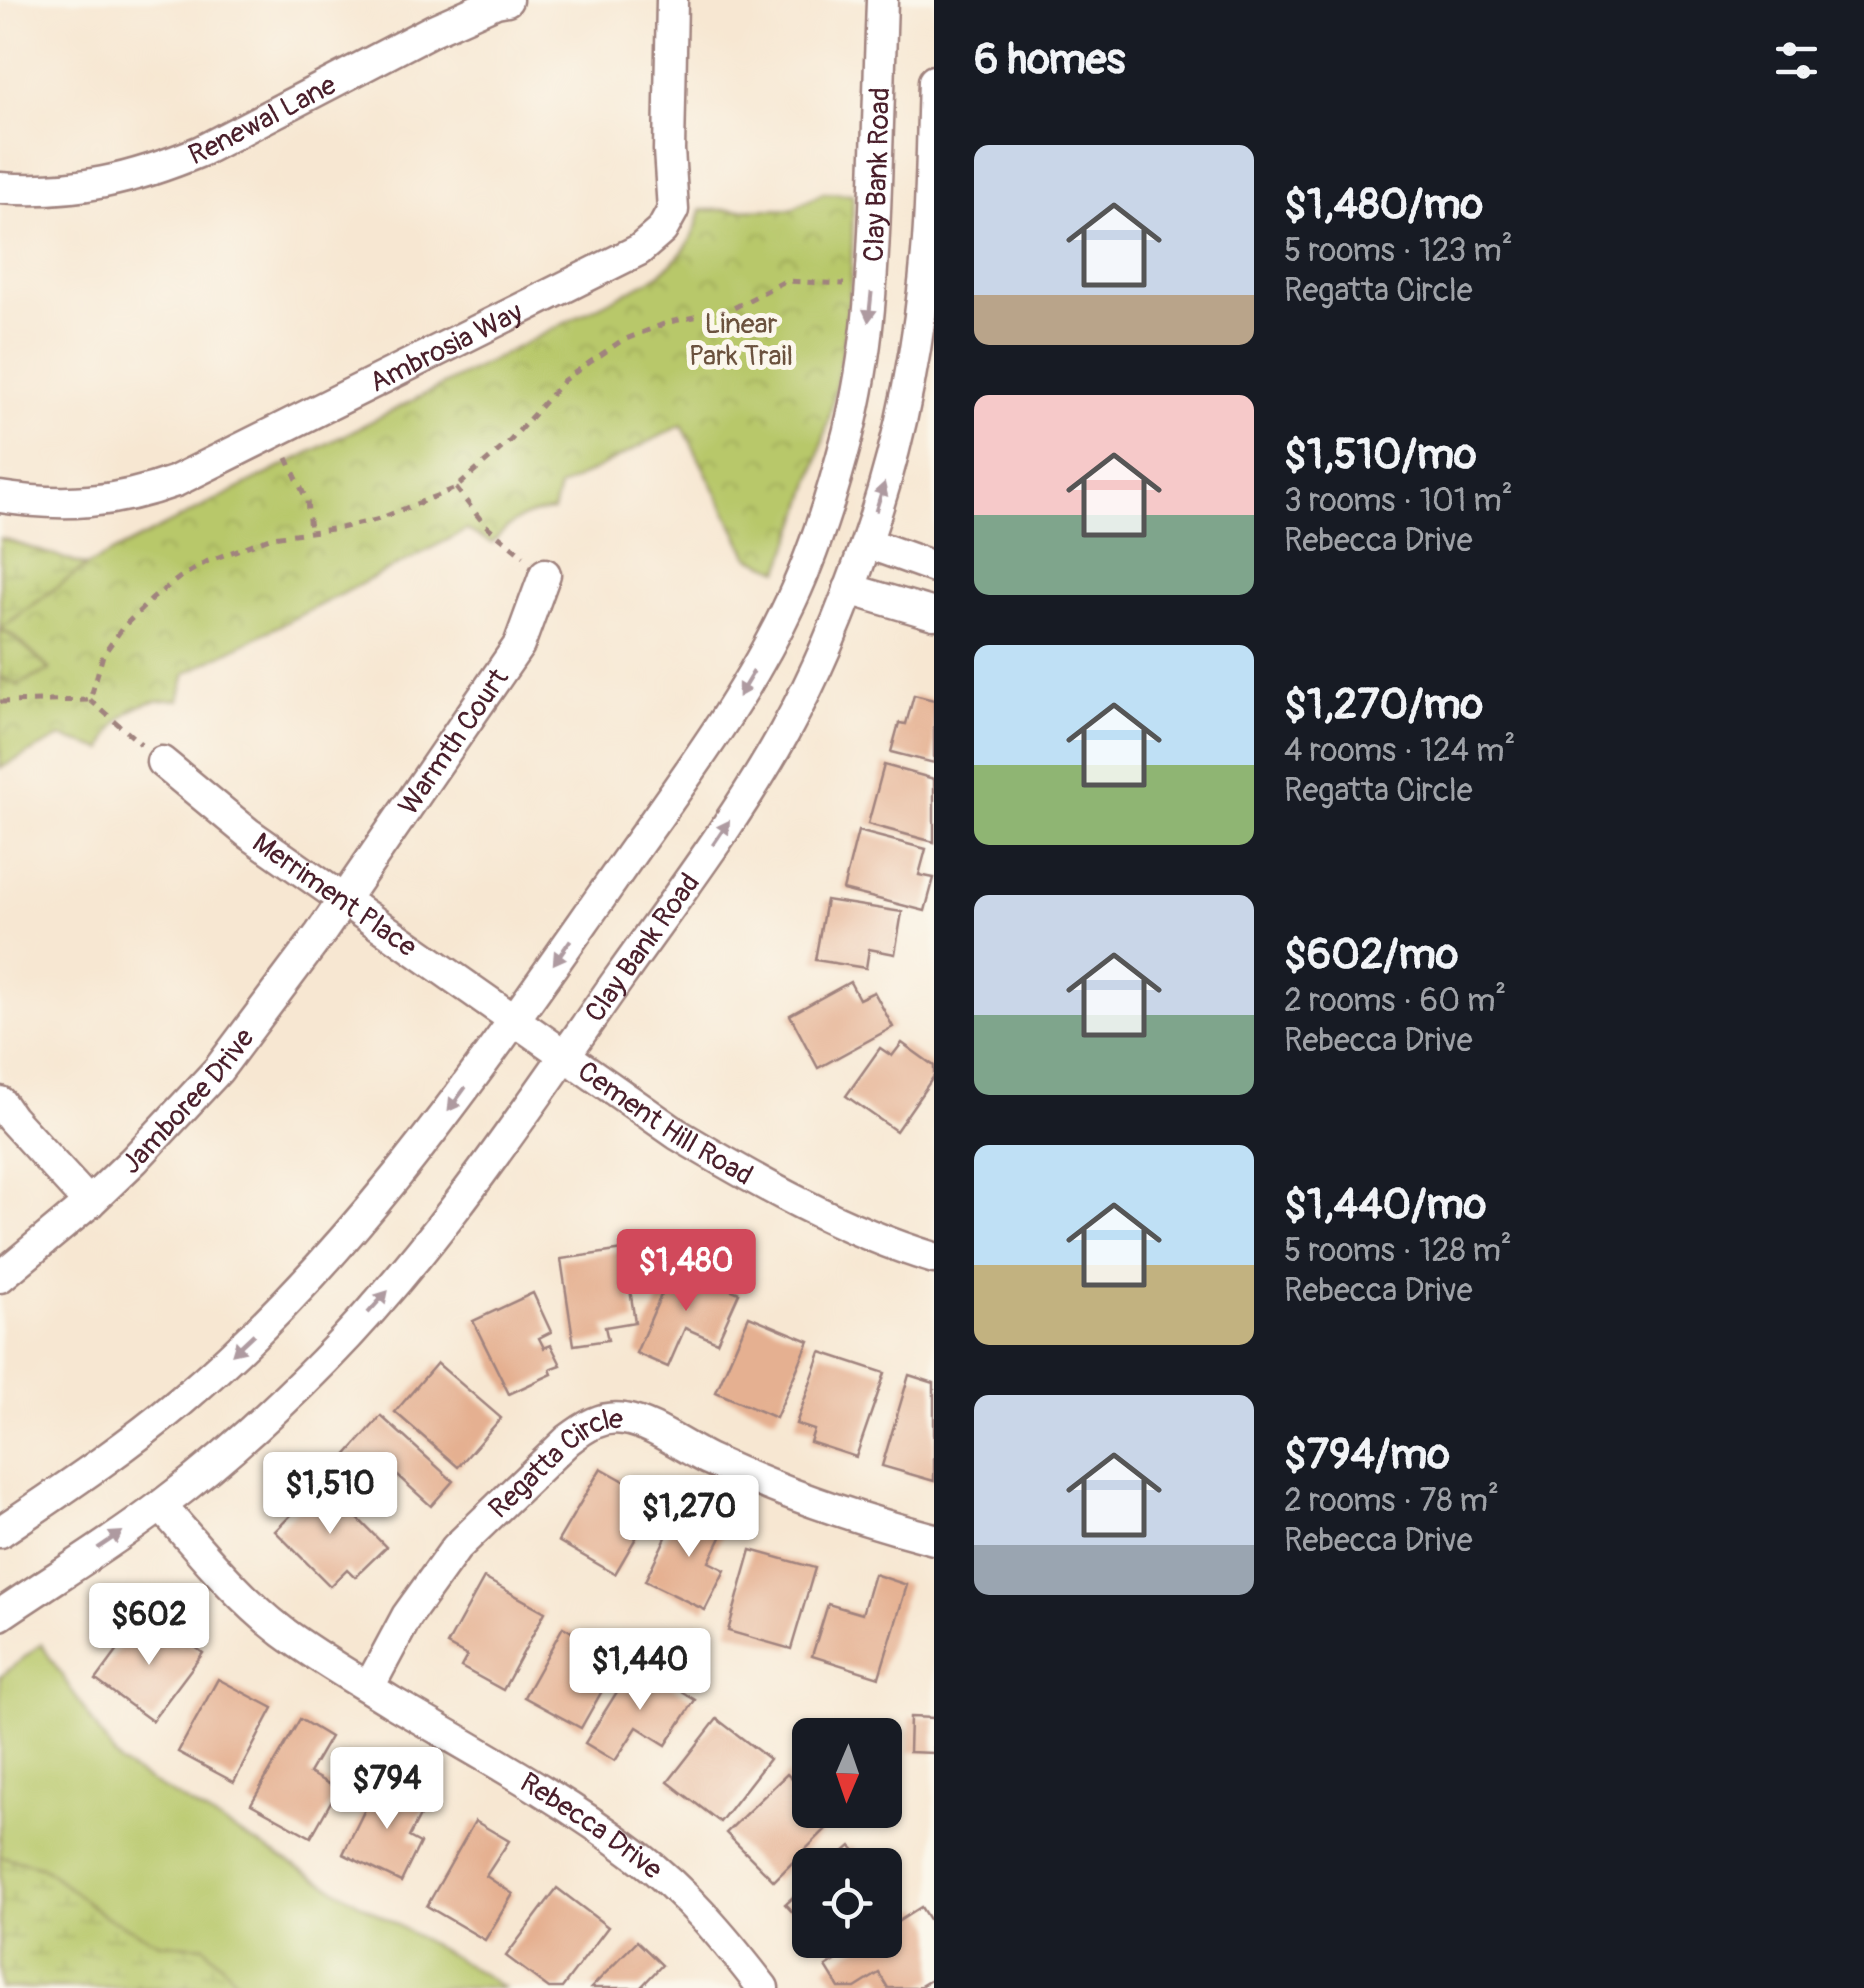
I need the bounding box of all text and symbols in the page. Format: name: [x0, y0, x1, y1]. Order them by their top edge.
icon: filters: [1769, 33, 1824, 88]
text: 6 homes: [974, 34, 1125, 86]
street label: Renewal Lane: [184, 68, 342, 173]
street label: Clay Bank Road: [857, 87, 898, 263]
text: $1,480/mo: [1284, 179, 1483, 231]
icon: home: [1054, 185, 1174, 305]
text: 5 rooms · 123 m²: [1284, 231, 1513, 271]
text: Regatta Circle: [1284, 271, 1472, 311]
one-way arrow: [862, 292, 878, 324]
street label: Ambrosia Way: [364, 295, 528, 401]
park label: Linear Park Trail: [689, 307, 793, 374]
text: $1,510/mo: [1284, 429, 1477, 481]
icon: home: [1054, 435, 1174, 555]
one-way arrow: [873, 481, 888, 512]
text: 3 rooms · 101 m²: [1284, 481, 1513, 521]
text: Rebecca Drive: [1284, 521, 1472, 561]
street label: Warmth Court: [391, 662, 517, 822]
one-way arrow: [738, 670, 755, 698]
text: $1,270/mo: [1284, 679, 1483, 731]
icon: home: [1054, 685, 1174, 805]
text: 4 rooms · 124 m²: [1284, 731, 1515, 771]
text: Regatta Circle: [1284, 771, 1472, 811]
one-way arrow: [711, 819, 730, 846]
street label: Merriment Place: [245, 826, 423, 965]
street label: Clay Bank Road: [578, 867, 708, 1029]
text: $602/mo: [1284, 929, 1458, 981]
icon: home: [1054, 935, 1174, 1055]
one-way arrow: [553, 938, 572, 965]
text: 2 rooms · 60 m²: [1284, 981, 1506, 1021]
street label: Jamboree Drive: [115, 1021, 262, 1182]
text: Rebecca Drive: [1284, 1021, 1472, 1061]
street label: Cement Hill Road: [571, 1054, 759, 1193]
one-way arrow: [447, 1086, 467, 1113]
text: $1,440/mo: [1284, 1179, 1486, 1231]
icon: home: [1054, 1185, 1174, 1305]
pin: $1,480: [605, 1229, 767, 1314]
text: 5 rooms · 128 m²: [1284, 1231, 1512, 1271]
text: $1,480: [639, 1241, 733, 1281]
text: Rebecca Drive: [1284, 1271, 1472, 1311]
one-way arrow: [366, 1290, 388, 1315]
one-way arrow: [231, 1332, 255, 1355]
street label: Regatta Circle: [482, 1402, 623, 1526]
text: $794/mo: [1284, 1429, 1450, 1481]
icon: home: [1054, 1435, 1174, 1555]
pin: $1,510: [249, 1452, 411, 1537]
text: $1,510: [285, 1464, 375, 1504]
pin: $1,270: [608, 1475, 770, 1560]
text: 2 rooms · 78 m²: [1284, 1481, 1499, 1521]
text: $1,270: [642, 1487, 736, 1527]
text: Rebecca Drive: [1284, 1521, 1472, 1561]
one-way arrow: [96, 1532, 123, 1550]
pin: $602: [90, 1583, 208, 1668]
text: $602: [111, 1595, 187, 1635]
pin: $1,440: [559, 1628, 721, 1713]
text: $1,440: [592, 1640, 688, 1680]
north arrow: [792, 1718, 902, 1828]
map controls: [792, 1718, 902, 1958]
pin: $794: [328, 1747, 446, 1832]
text: $794: [352, 1759, 422, 1799]
street label: Rebecca Drive: [513, 1765, 669, 1887]
button: locate: [792, 1848, 902, 1958]

